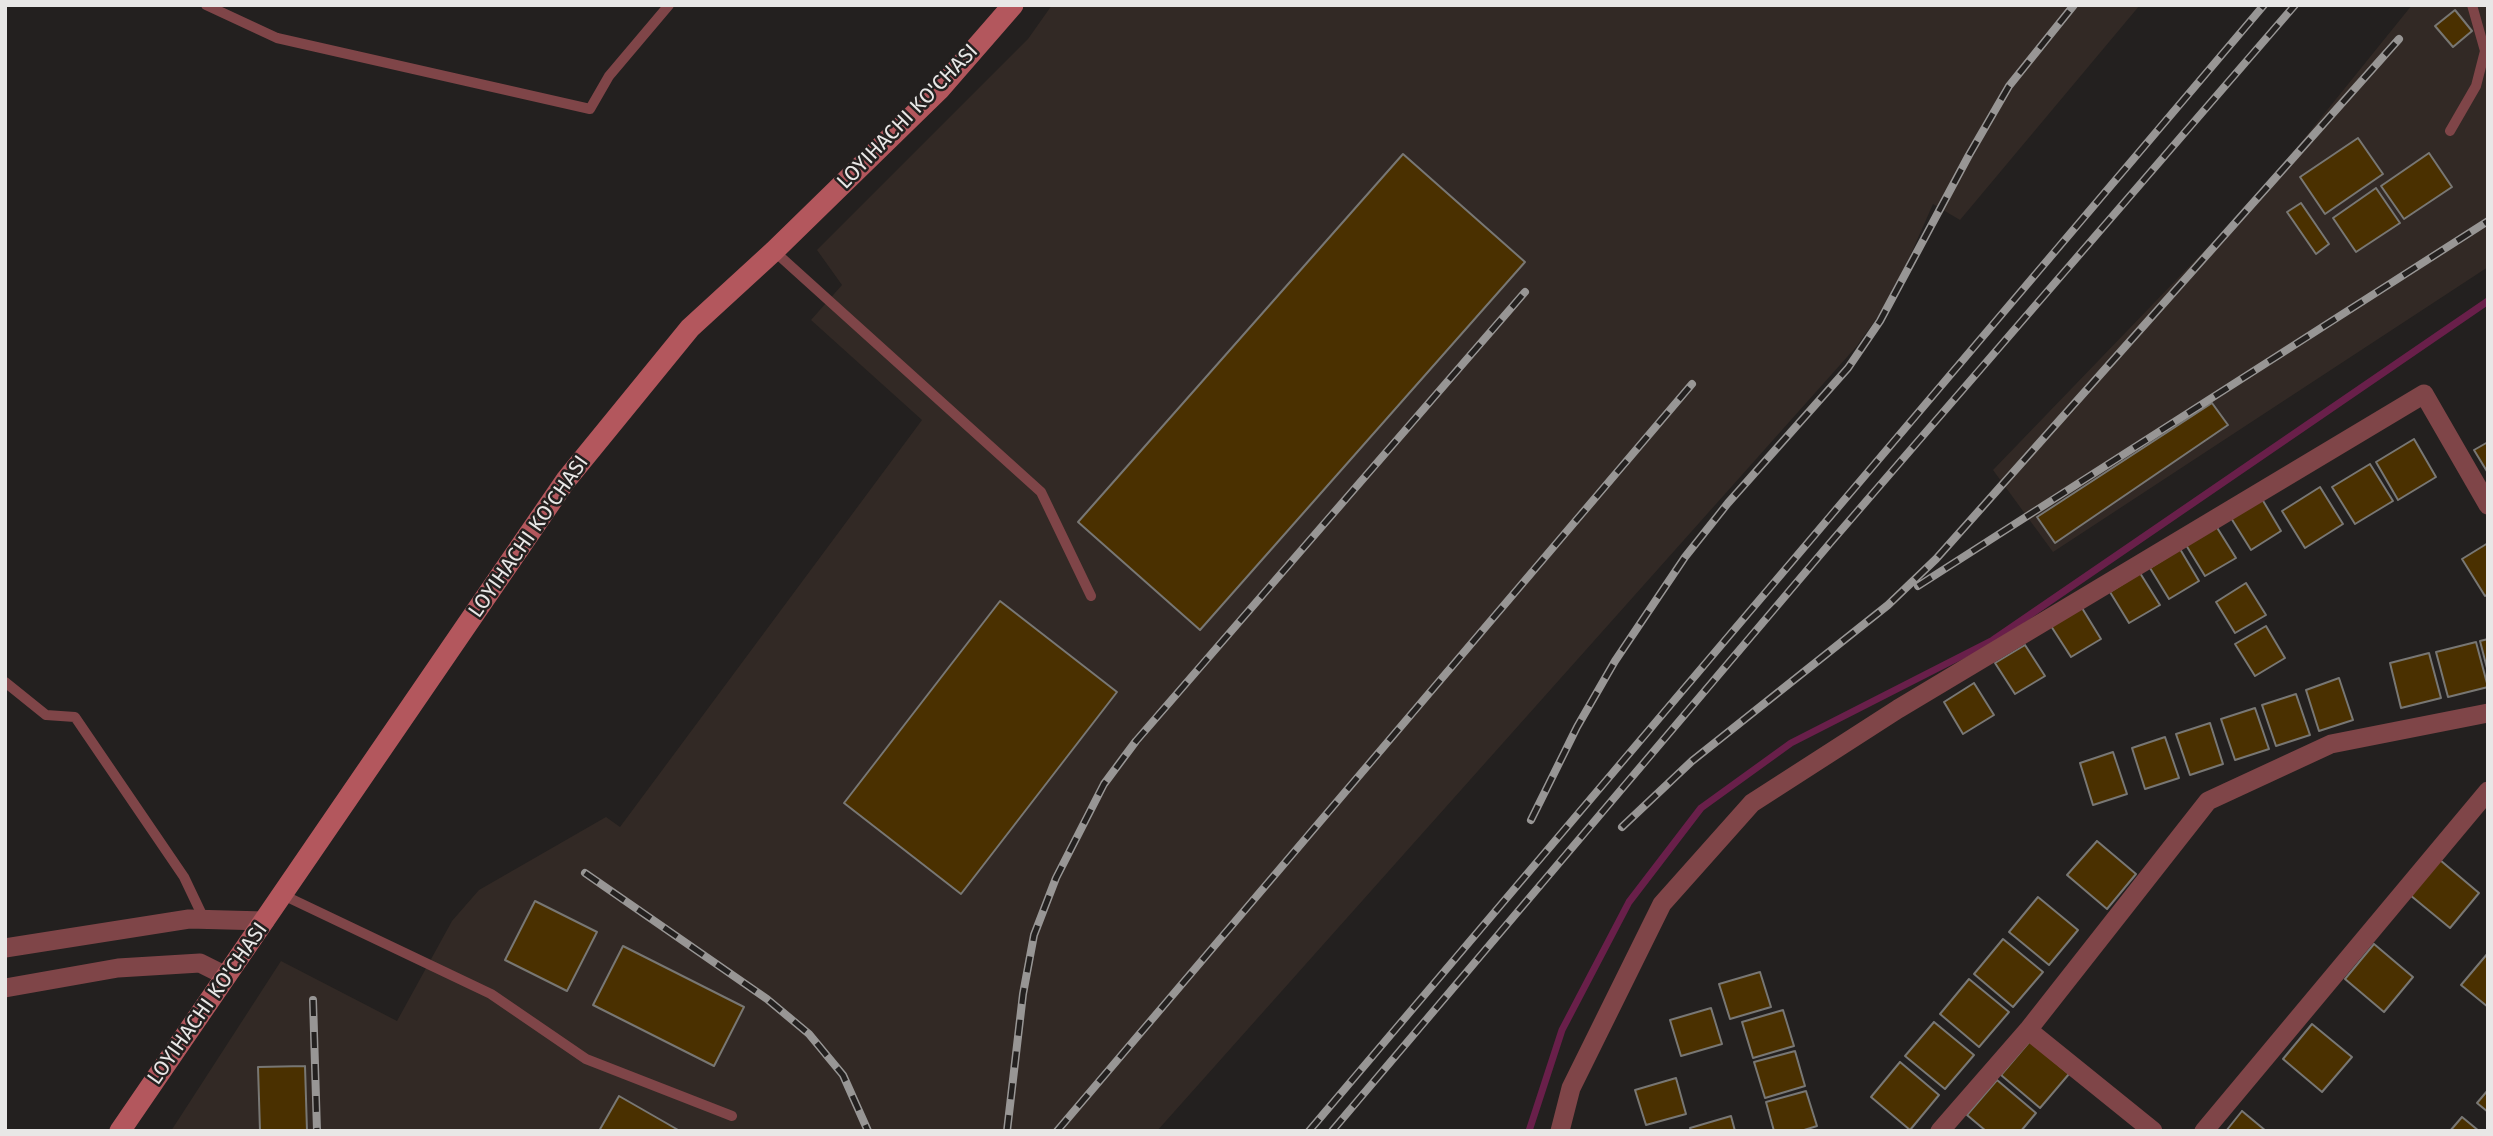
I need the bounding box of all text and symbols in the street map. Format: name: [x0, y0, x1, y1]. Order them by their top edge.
street label: LOYIHACHI KO'CHASI: [832, 39, 984, 195]
street label: LOYIHACHI KO'CHASI: [464, 451, 594, 623]
street label: LOYIHACHI KO'CHASI: [143, 918, 273, 1090]

